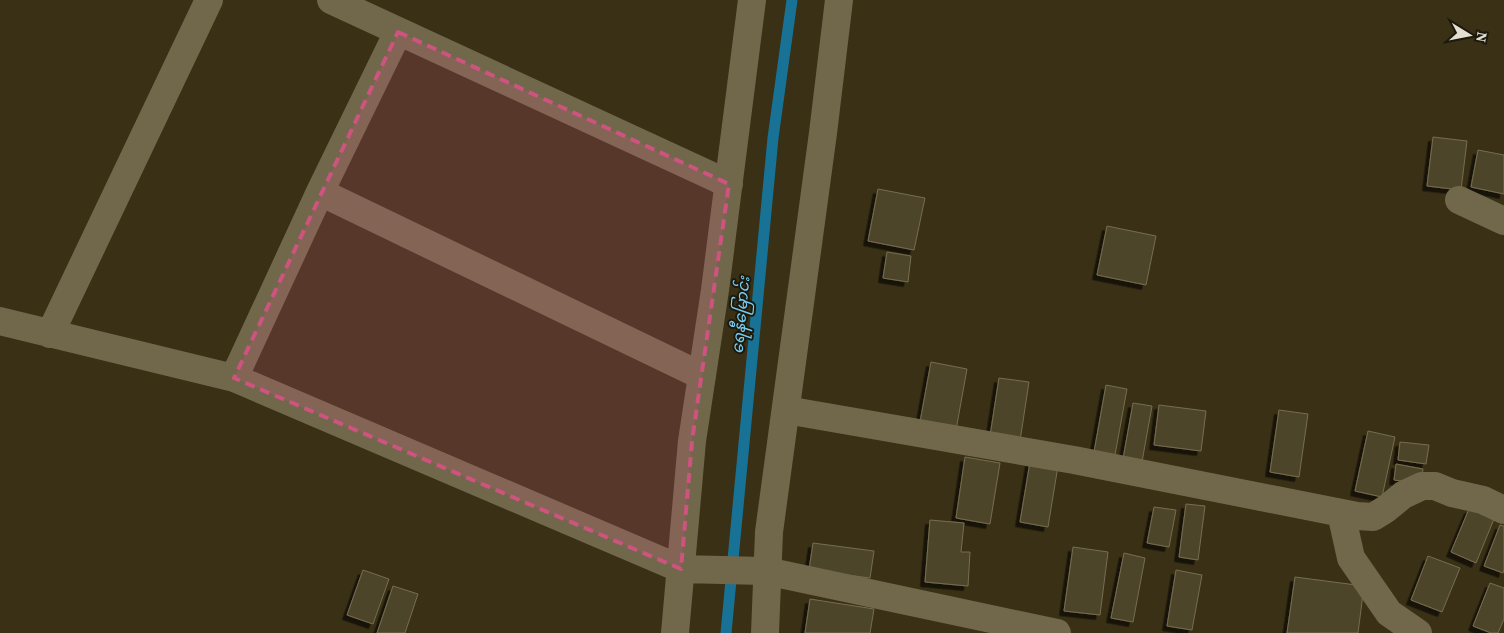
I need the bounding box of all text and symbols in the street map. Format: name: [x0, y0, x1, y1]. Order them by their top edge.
north arrow: [1444, 10, 1494, 60]
text: N: [1471, 30, 1493, 44]
water label: ရေနီမြောင်း: [726, 274, 757, 355]

